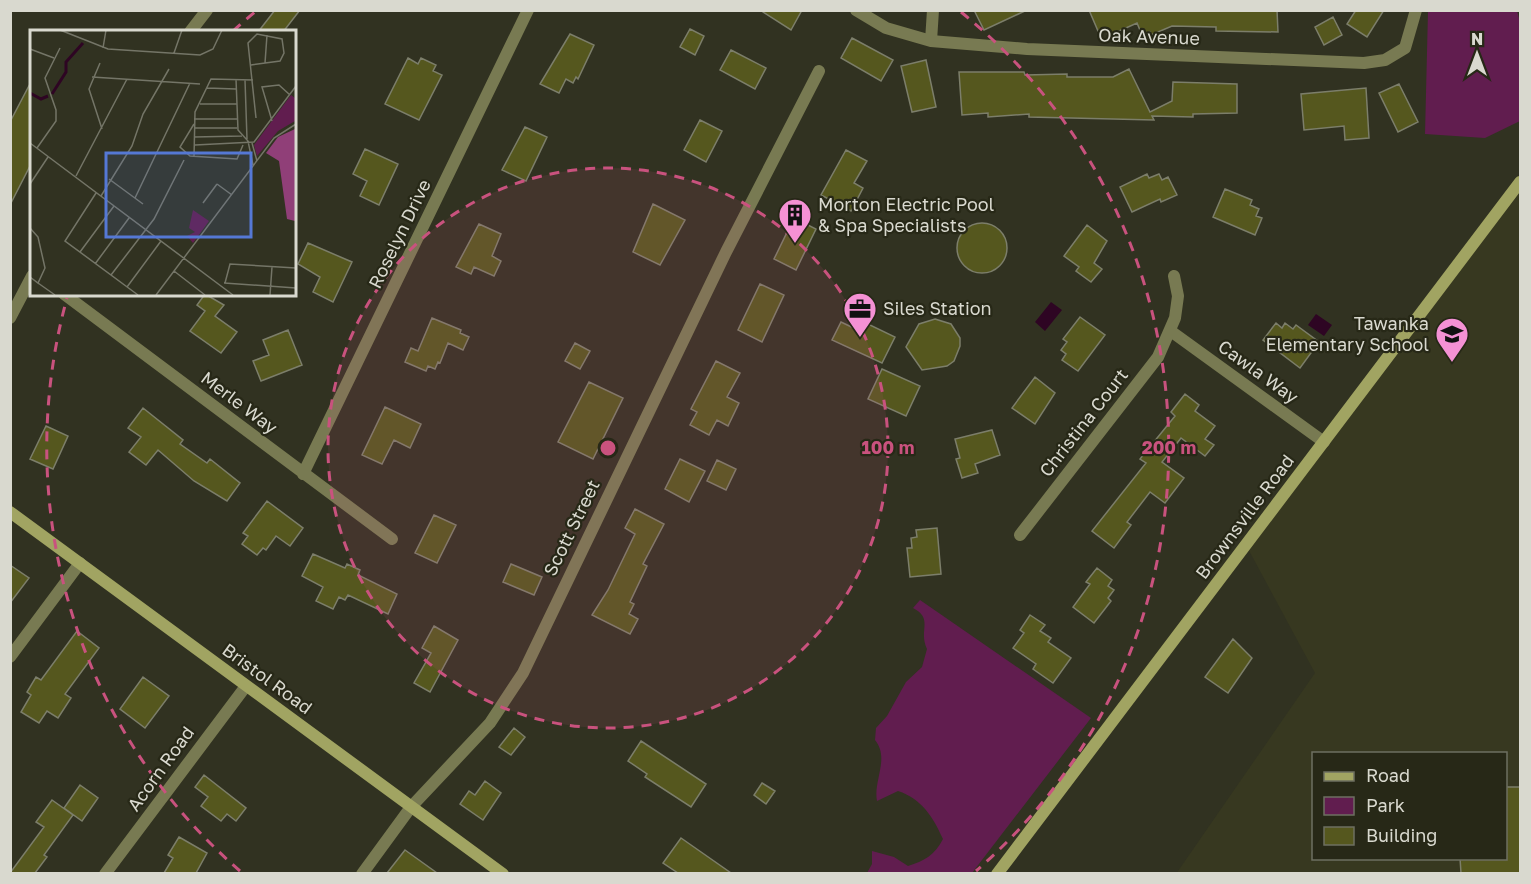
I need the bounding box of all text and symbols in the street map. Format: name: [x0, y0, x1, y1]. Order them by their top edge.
street label: Oak Avenue: [1098, 23, 1200, 49]
north arrow: [1447, 24, 1507, 84]
text: N: [1471, 29, 1483, 49]
inset map: [30, 30, 296, 296]
street label: Roselyn Drive: [363, 175, 435, 292]
place label: Morton Electric Pool & Spa Specialists: [818, 193, 995, 236]
building icon: Morton Electric Pool & Spa Specialists: [777, 197, 813, 244]
office icon: Siles Station: [842, 291, 878, 338]
place label: Siles Station: [883, 297, 992, 319]
place label: Tawanka Elementary School: [1265, 312, 1429, 355]
school or university icon: Tawanka Elementary School: [1434, 316, 1470, 363]
street label: Cawla Way: [1214, 335, 1303, 408]
street label: Christina Court: [1034, 364, 1132, 481]
street label: Merle Way: [197, 366, 282, 438]
text: 100 m: [862, 436, 914, 458]
text: 200 m: [1142, 436, 1196, 458]
centre of rings: [598, 438, 618, 458]
street label: Brownsville Road: [1190, 450, 1298, 583]
street label: Scott Street: [538, 476, 604, 579]
street label: Bristol Road: [218, 638, 317, 718]
street label: Acorn Road: [122, 722, 198, 815]
legend: [1312, 752, 1507, 860]
text: Road: [1366, 764, 1410, 786]
text: Park: [1366, 794, 1405, 816]
text: Building: [1366, 824, 1437, 846]

